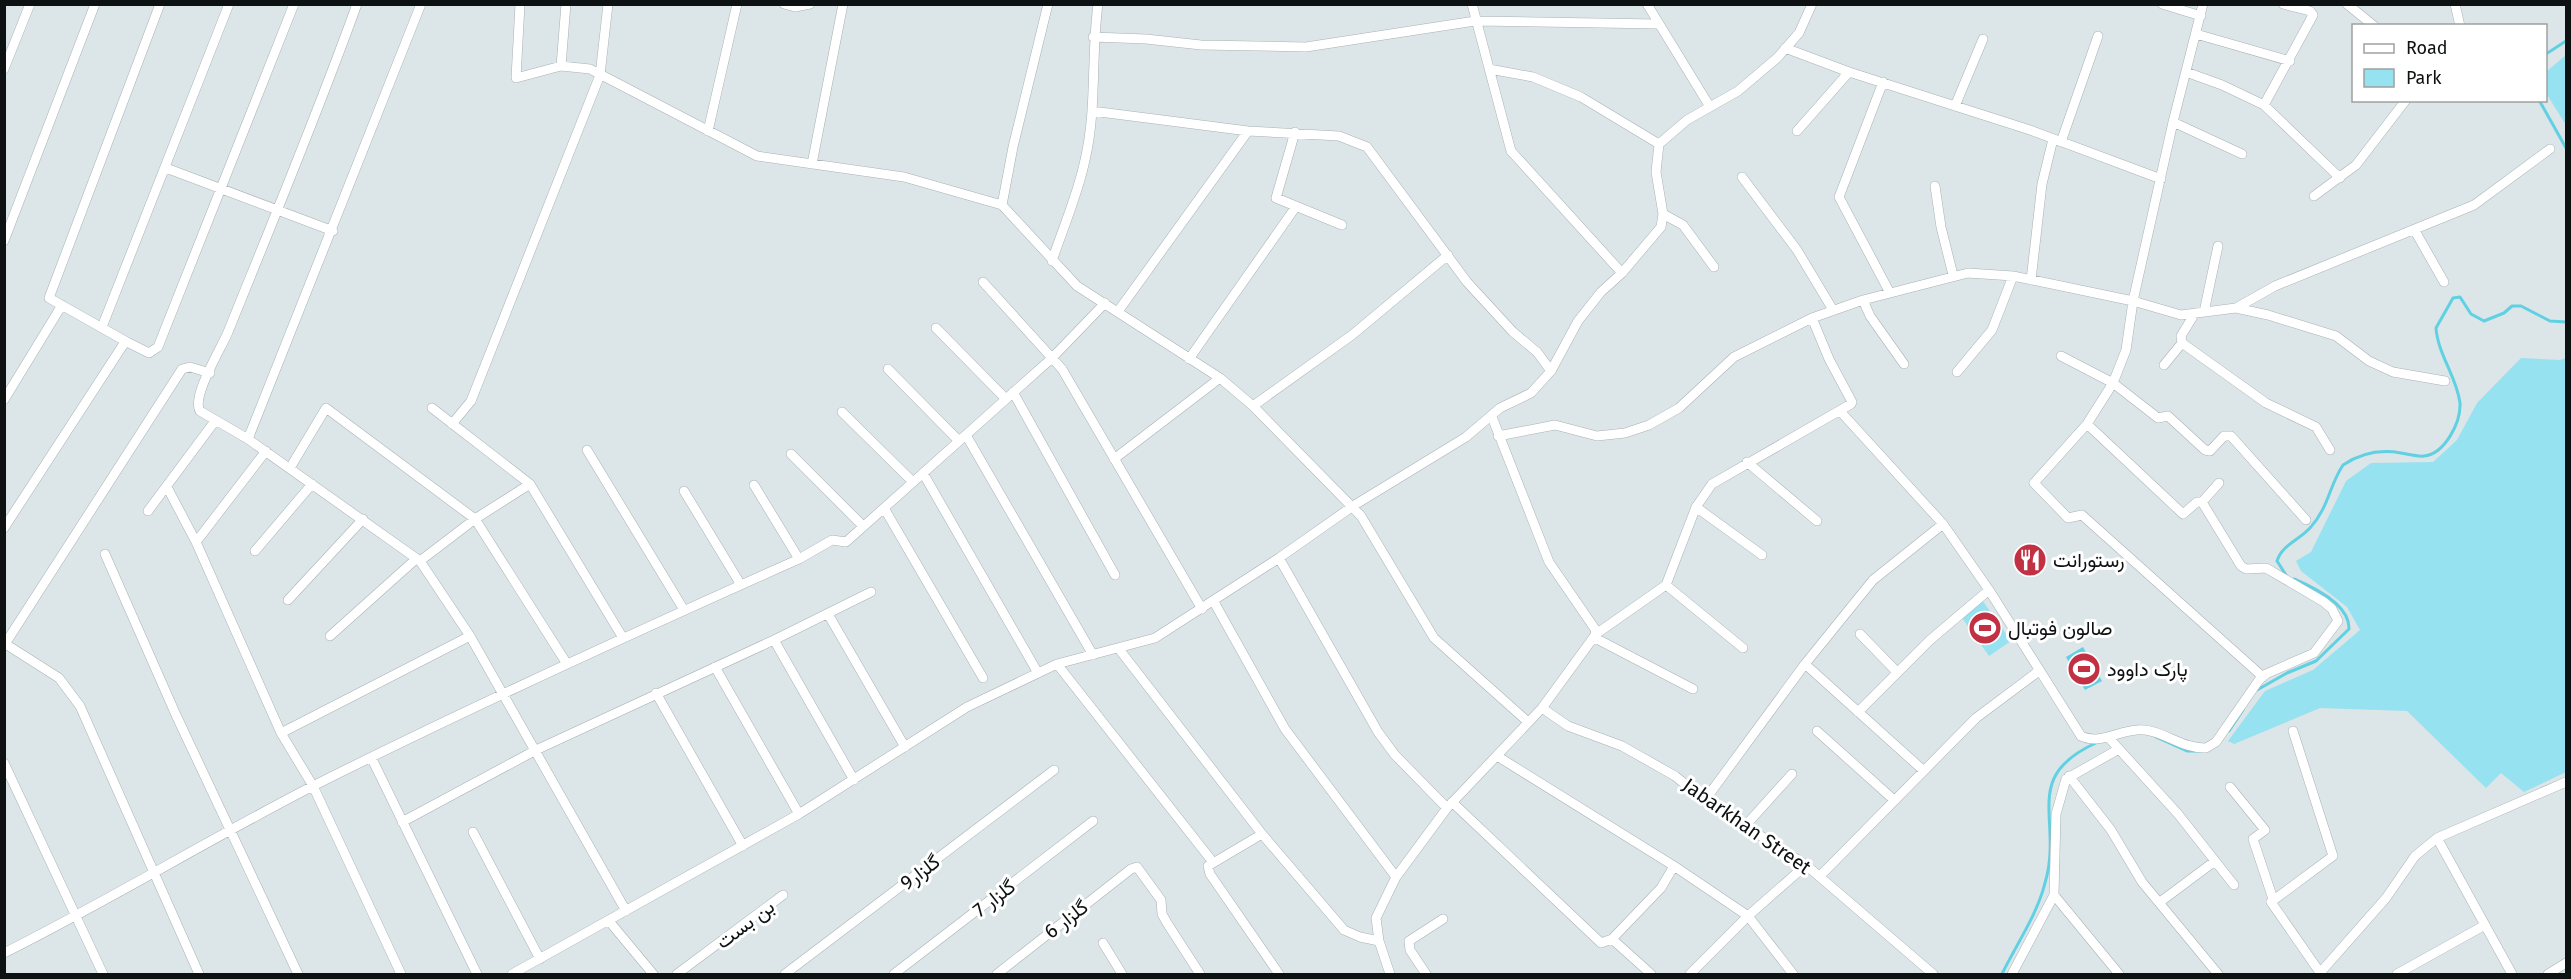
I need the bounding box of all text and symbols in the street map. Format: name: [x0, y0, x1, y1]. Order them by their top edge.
legend: [2352, 24, 2547, 102]
text: Road: [2406, 37, 2448, 59]
text: Park: [2406, 67, 2442, 89]
restaurant icon: رستورانت: [2012, 542, 2048, 578]
place label: رستورانت: [2053, 548, 2125, 573]
sports icon: صالون فوتبال: [1967, 610, 2003, 646]
place label: صالون فوتبال: [2008, 616, 2113, 641]
sports icon: پارک داوود: [2066, 651, 2102, 687]
place label: پارک داوود: [2107, 657, 2188, 683]
street label: Jabarkhan Street: [1678, 773, 1817, 880]
street label: گلزار9: [895, 849, 945, 895]
street label: گلزار 7: [968, 874, 1021, 923]
street label: بن بست: [711, 894, 779, 954]
street label: گلزار 6: [1039, 894, 1093, 944]

